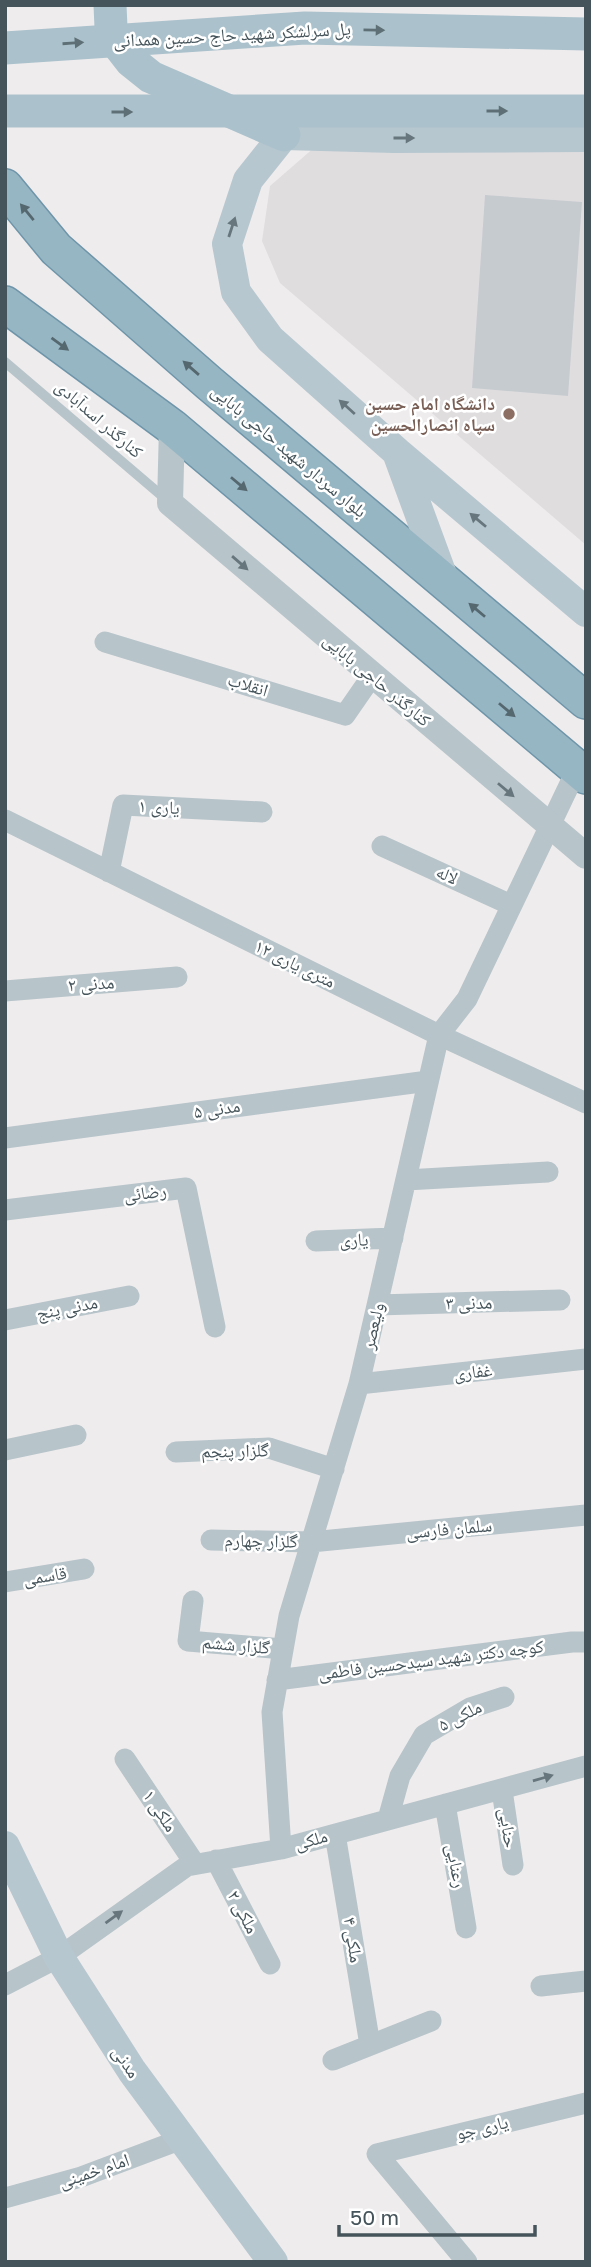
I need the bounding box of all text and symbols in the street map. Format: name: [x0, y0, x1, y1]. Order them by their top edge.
street label: پل سرلشکر شهید حاج حسین همدانی: [113, 17, 351, 53]
one-way arrow: [363, 24, 385, 35]
one-way arrow: [62, 37, 84, 48]
one-way arrow: [486, 105, 508, 117]
one-way arrow: [112, 106, 134, 118]
one-way arrow: [394, 133, 416, 144]
one-way arrow: [19, 204, 34, 222]
one-way arrow: [228, 216, 238, 237]
one-way arrow: [51, 337, 69, 351]
one-way arrow: [183, 361, 200, 376]
street label: کنارگذر اسدآبادی: [51, 374, 148, 463]
street label: بلوار سردار شهید حاجی بابایی: [207, 379, 372, 522]
place label: دانشگاه امام حسین سپاه انصارالحسین: [365, 392, 495, 436]
one-way arrow: [338, 399, 356, 415]
marker: دانشگاه امام حسین سپاه انصارالحسین: [501, 406, 517, 422]
one-way arrow: [231, 476, 248, 491]
one-way arrow: [469, 513, 486, 528]
one-way arrow: [231, 555, 249, 571]
one-way arrow: [469, 603, 486, 618]
street label: کنارگذر حاجی بابایی: [319, 628, 436, 732]
street label: انقلاب: [225, 668, 271, 701]
one-way arrow: [498, 702, 516, 718]
one-way arrow: [498, 782, 515, 797]
street label: یاری ۱: [138, 794, 180, 819]
street label: لاله: [433, 860, 462, 889]
street label: ۱۲ متری یاری: [251, 934, 339, 993]
street label: مدنی ۲: [67, 970, 115, 997]
street label: مدنی ۵: [192, 1094, 242, 1123]
street label: رضائی: [122, 1178, 168, 1207]
street label: یاری: [339, 1228, 369, 1251]
street label: مدنی پنج: [34, 1290, 100, 1326]
street label: مدنی ۳: [445, 1291, 493, 1314]
street label: ولیعصر: [356, 1300, 388, 1352]
street label: غفاری: [453, 1358, 493, 1385]
street label: گلزار پنجم: [201, 1438, 270, 1464]
street label: سلمان فارسی: [405, 1513, 493, 1544]
street label: گلزار چهارم: [224, 1528, 298, 1554]
street label: قاسمی: [22, 1561, 68, 1590]
street label: گلزار ششم: [201, 1630, 272, 1660]
street label: کوچه دکتر شهید سیدحسین فاطمی: [317, 1634, 545, 1685]
street label: ملکی ۵: [434, 1695, 485, 1736]
one-way arrow: [533, 1772, 554, 1782]
street label: ملکی ۱: [138, 1785, 183, 1836]
street label: حنایی: [494, 1807, 523, 1849]
street label: ملکی: [292, 1824, 330, 1855]
street label: رعنایی: [441, 1842, 472, 1890]
street label: ملکی ۲: [223, 1886, 264, 1937]
one-way arrow: [105, 1911, 123, 1925]
street label: ملکی ۴: [339, 1915, 368, 1964]
street label: مدنی: [107, 2041, 145, 2082]
street label: یاری جو: [453, 2110, 510, 2145]
street label: امام خمینی: [55, 2148, 133, 2194]
scale bar: [339, 2194, 535, 2238]
text: 50 m: [350, 2204, 399, 2230]

